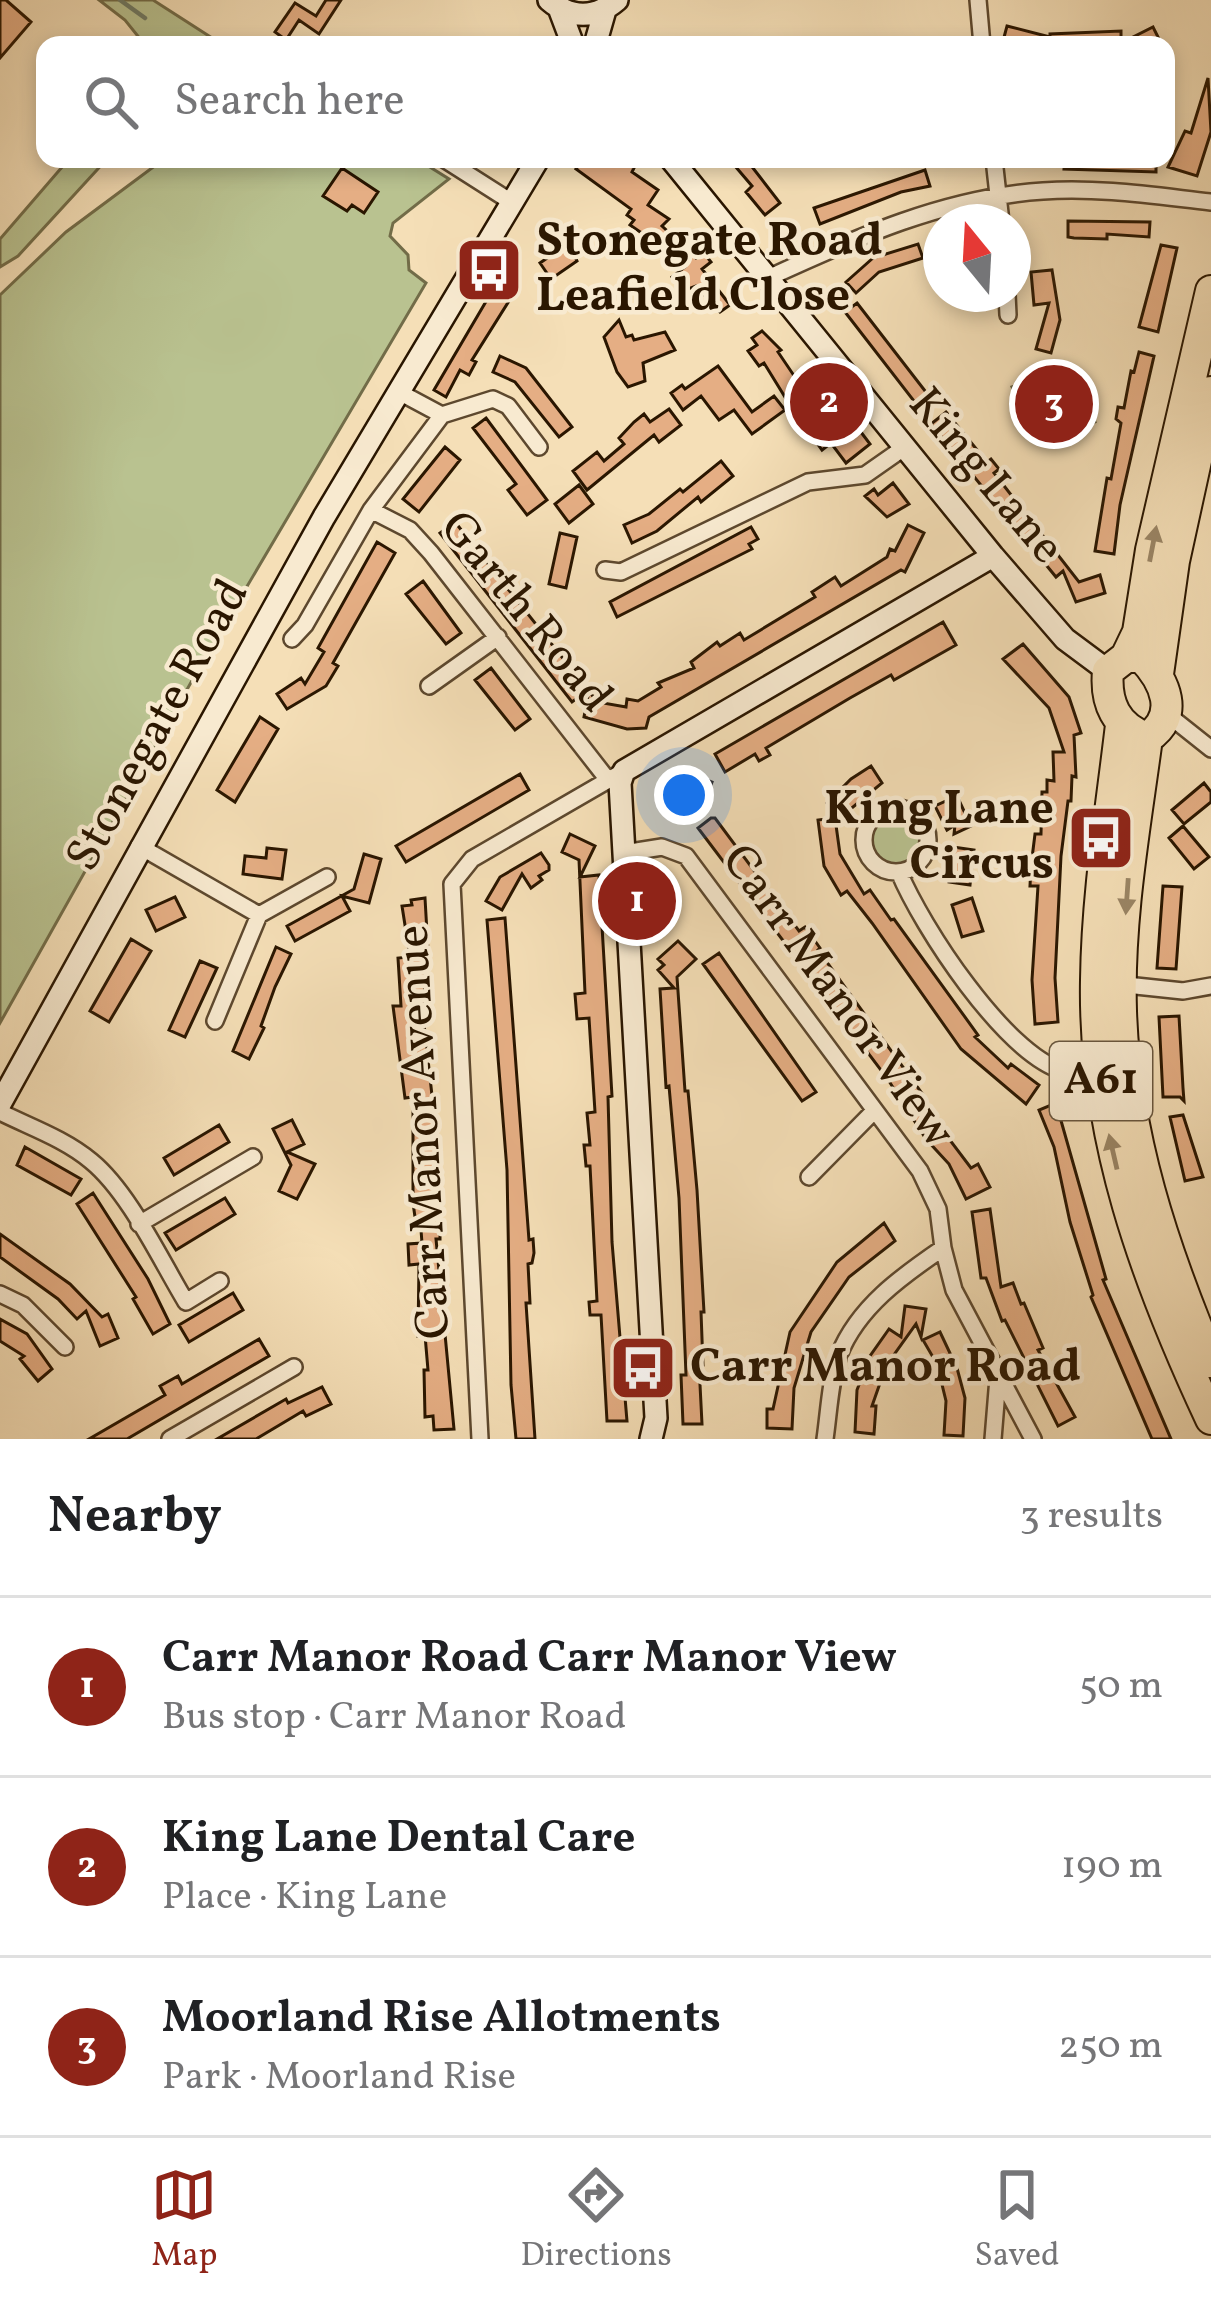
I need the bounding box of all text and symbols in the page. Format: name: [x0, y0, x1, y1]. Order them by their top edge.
search box: [36, 36, 1175, 168]
icon: search: [78, 69, 144, 135]
text: Search here: [174, 71, 405, 134]
north arrow: [923, 204, 1031, 312]
place label: Stonegate Road Leafield Close: [536, 209, 883, 331]
bus stop icon: Stonegate Road Leafield Close: [454, 235, 524, 305]
pin: 2: [790, 357, 868, 447]
pin: 3: [1015, 359, 1093, 449]
street label: King Lane: [891, 374, 1079, 580]
street label: Garth Road: [423, 498, 627, 728]
one-way arrow: [1144, 524, 1163, 562]
street label: Stonegate Road: [51, 568, 267, 884]
your location: [654, 765, 714, 825]
place label: King Lane Circus: [824, 777, 1054, 899]
bus stop icon: King Lane Circus: [1066, 803, 1136, 873]
street label: Carr Manor View: [704, 831, 970, 1163]
pin: 1: [598, 856, 676, 946]
one-way arrow: [1117, 878, 1136, 916]
street label: Carr Manor Avenue: [381, 923, 469, 1341]
road number: A61: [1050, 1042, 1152, 1120]
one-way arrow: [1103, 1133, 1122, 1170]
bus stop icon: Carr Manor Road: [608, 1333, 678, 1403]
place label: Carr Manor Road: [690, 1335, 1081, 1402]
text: Nearby: [48, 1482, 222, 1553]
text: 3 results: [1020, 1490, 1163, 1544]
text: Carr Manor Road Carr Manor View: [162, 1628, 897, 1691]
text: 1: [79, 1660, 95, 1714]
text: 50 m: [1079, 1660, 1163, 1714]
text: Bus stop · Carr Manor Road: [162, 1691, 626, 1745]
text: King Lane Dental Care: [162, 1808, 635, 1871]
text: 2: [77, 1840, 97, 1894]
text: 190 m: [1061, 1840, 1163, 1894]
text: Place · King Lane: [162, 1871, 447, 1925]
text: Moorland Rise Allotments: [162, 1988, 721, 2051]
text: 3: [77, 2020, 97, 2074]
text: 250 m: [1058, 2020, 1163, 2074]
text: Park · Moorland Rise: [162, 2051, 516, 2105]
tab: Map: [151, 2162, 218, 2280]
tab: Directions: [520, 2162, 672, 2280]
tab: Saved: [975, 2162, 1060, 2280]

